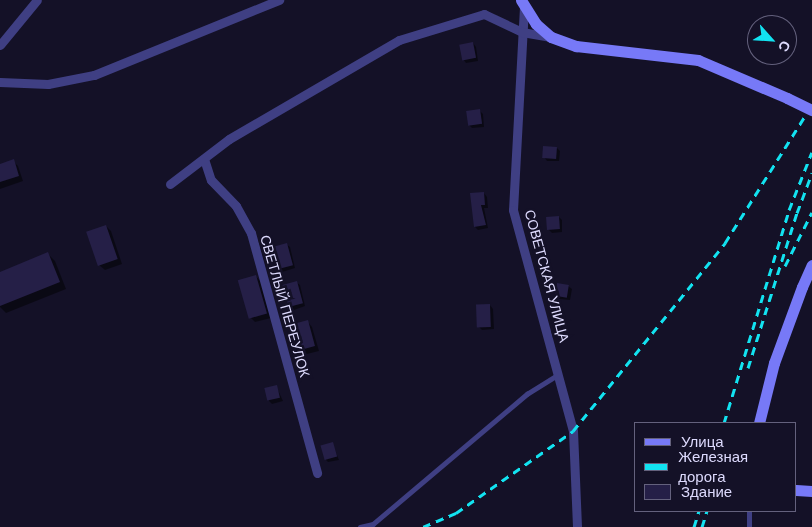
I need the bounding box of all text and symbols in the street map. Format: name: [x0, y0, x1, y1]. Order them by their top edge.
north arrow: [747, 15, 797, 65]
text: С: [774, 38, 795, 55]
street label: СОВЕТСКАЯ УЛИЦА: [521, 208, 573, 344]
street label: СВЕТЛЫЙ ПЕРЕУЛОК: [257, 233, 313, 379]
legend: [634, 422, 797, 512]
text: Улица: [681, 432, 724, 452]
text: Железная дорога: [678, 447, 748, 487]
text: Здание: [681, 482, 732, 502]

